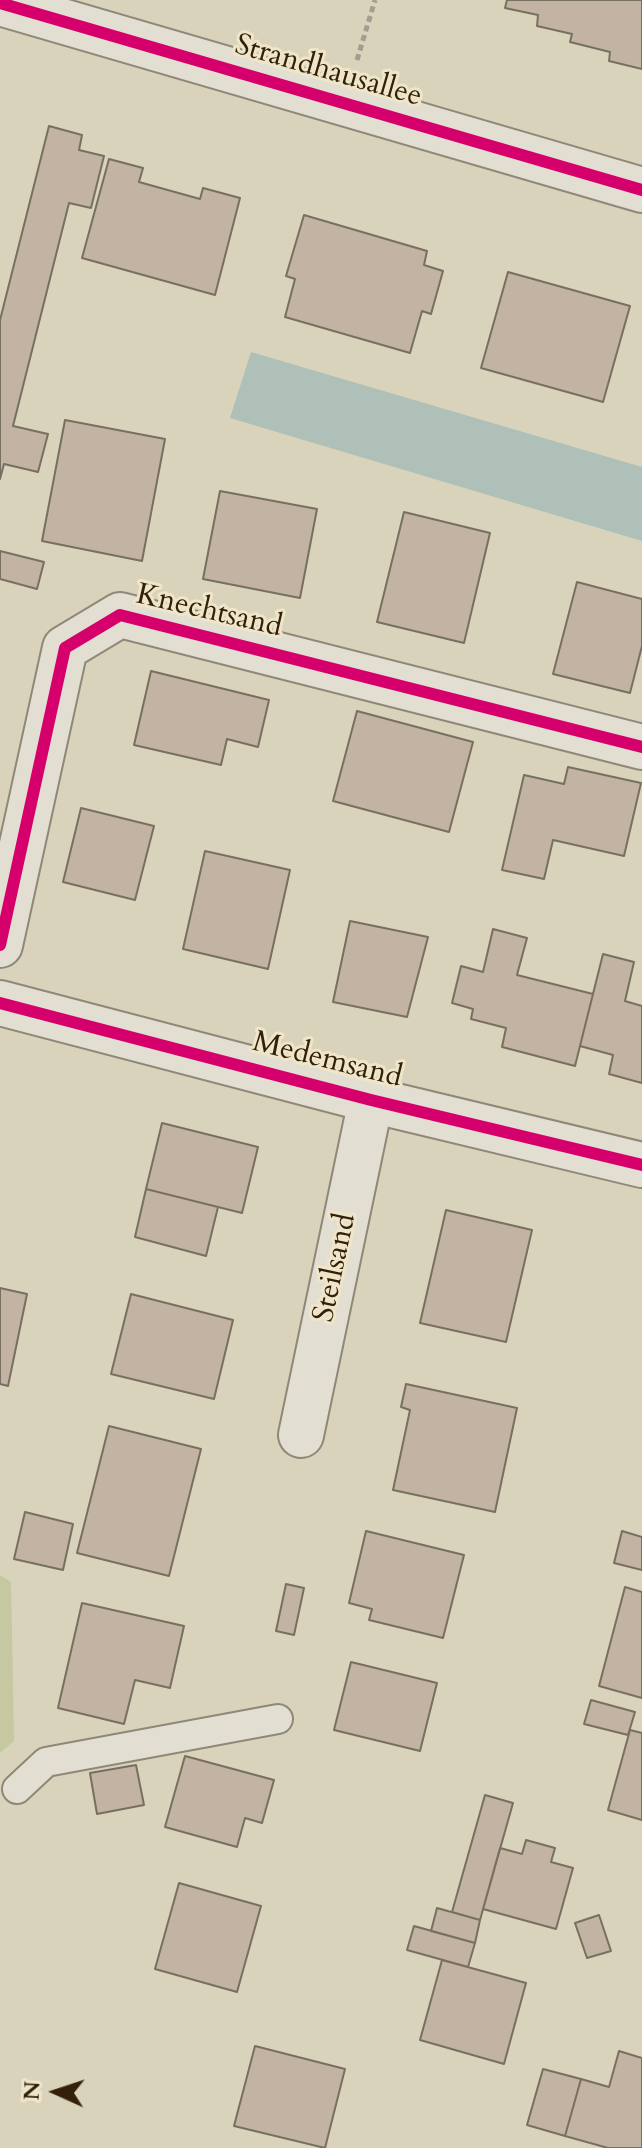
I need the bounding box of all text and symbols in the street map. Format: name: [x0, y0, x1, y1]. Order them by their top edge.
street label: Strandhausallee: [230, 28, 426, 116]
street label: Knechtsand: [133, 578, 285, 646]
street label: Medemsand: [248, 1025, 406, 1097]
street label: Steilsand: [307, 1210, 365, 1326]
north arrow: [16, 2052, 96, 2132]
text: N: [17, 2080, 48, 2101]

